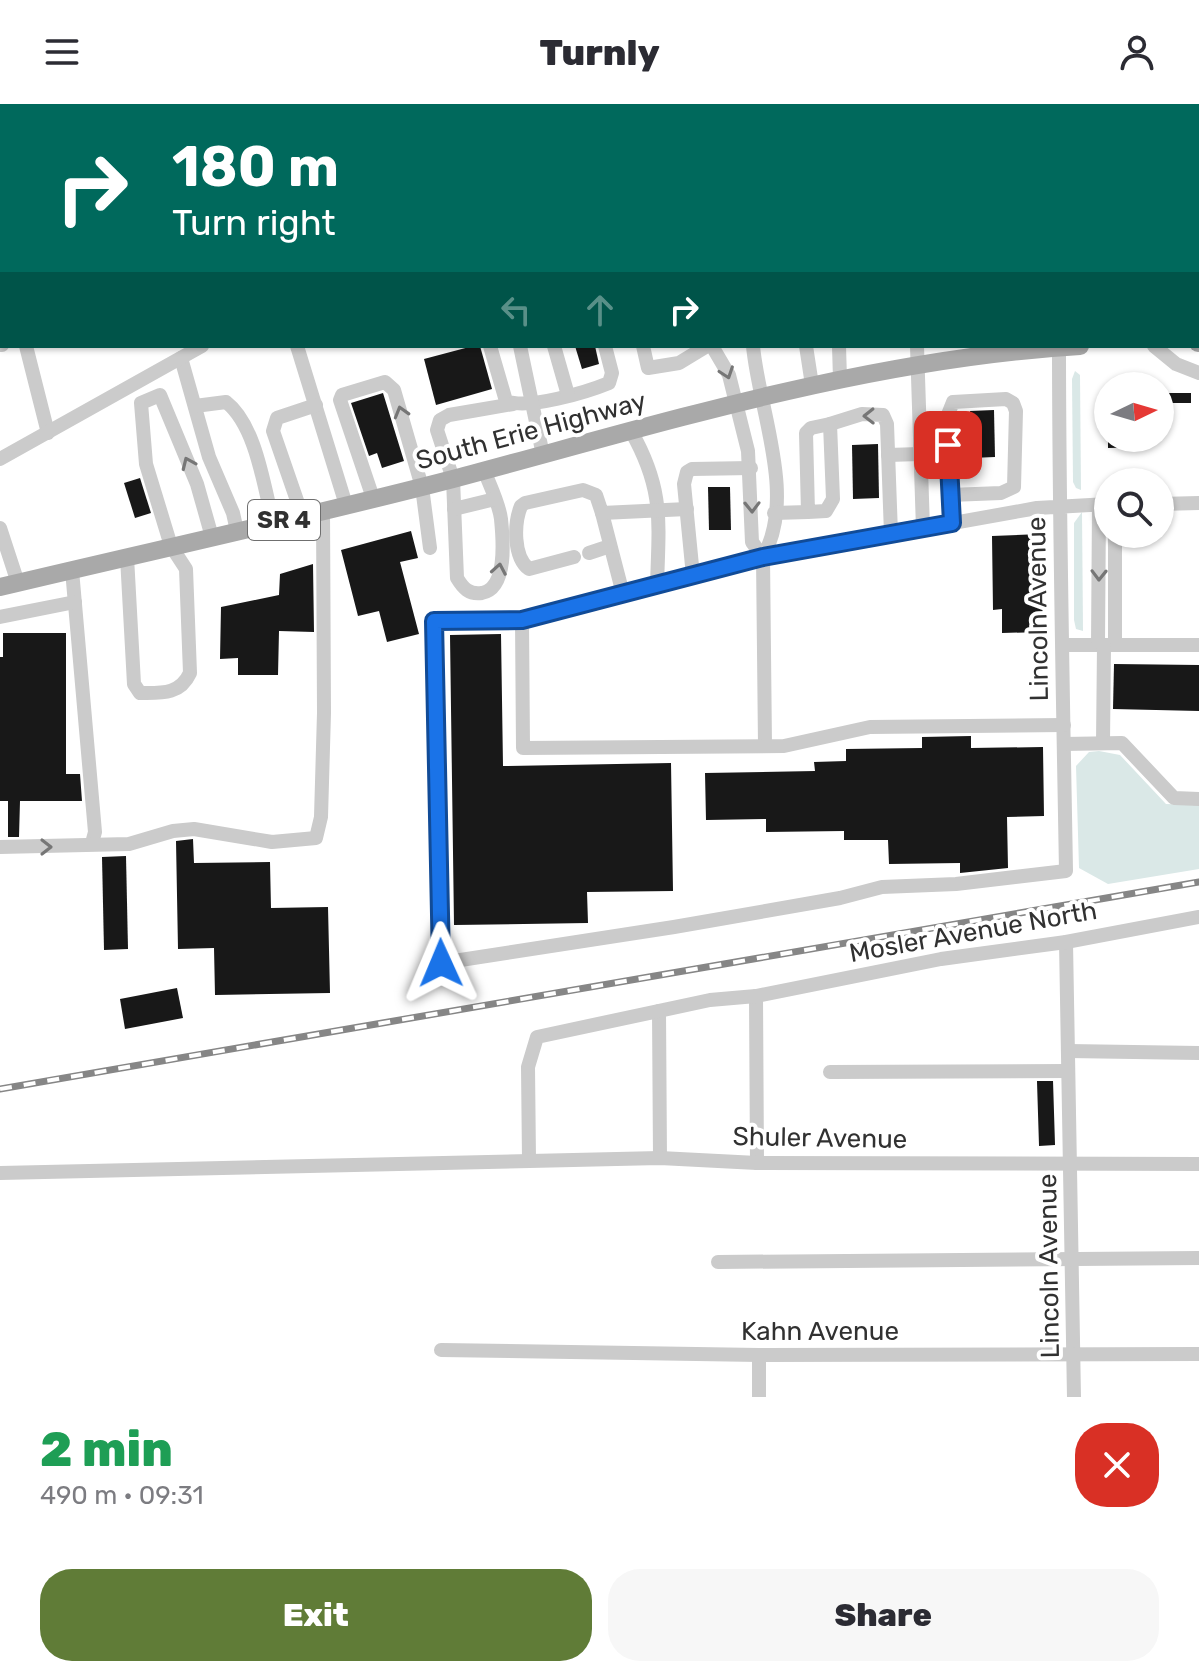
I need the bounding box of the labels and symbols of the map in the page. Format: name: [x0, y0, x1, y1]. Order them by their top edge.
one-way arrow: [717, 365, 733, 379]
north arrow: [1094, 372, 1174, 452]
street label: South Erie Highway: [413, 385, 649, 477]
one-way arrow: [394, 405, 410, 419]
one-way arrow: [862, 407, 875, 424]
pin: [914, 411, 982, 479]
one-way arrow: [181, 457, 197, 471]
road number: SR 4: [248, 500, 320, 540]
one-way arrow: [743, 501, 760, 514]
street label: Lincoln Avenue: [1021, 516, 1055, 702]
one-way arrow: [489, 562, 506, 575]
one-way arrow: [1090, 569, 1108, 582]
one-way arrow: [40, 838, 53, 856]
street label: Mosler Avenue North: [847, 895, 1099, 969]
position arrow: [399, 921, 483, 1005]
street label: Shuler Avenue: [732, 1121, 908, 1155]
street label: Lincoln Avenue: [1032, 1173, 1066, 1359]
street label: Kahn Avenue: [741, 1316, 899, 1347]

